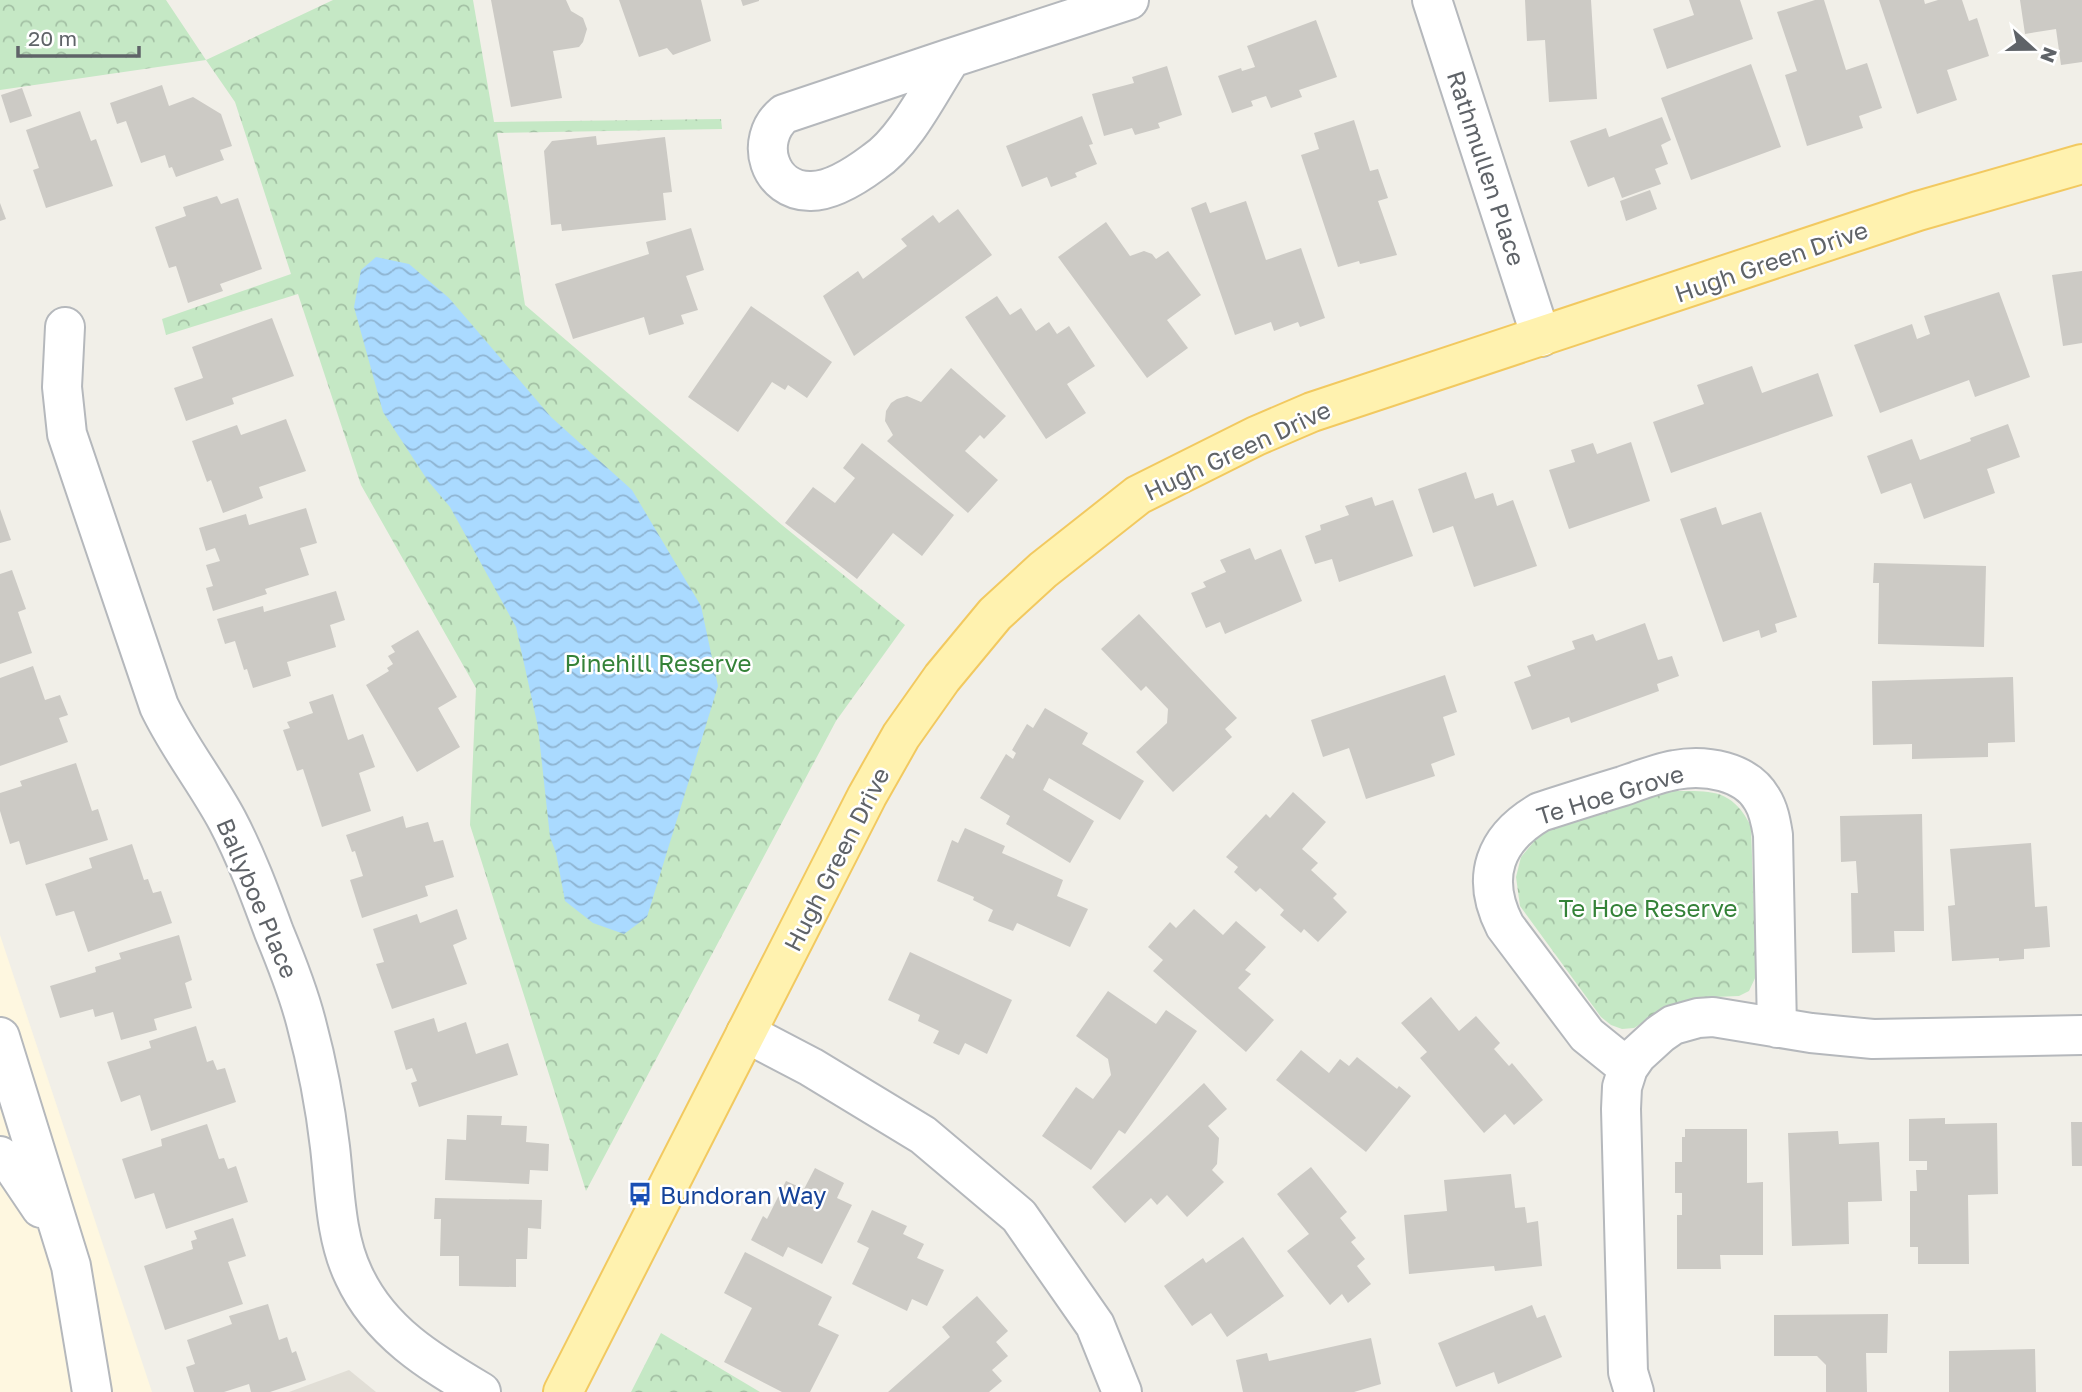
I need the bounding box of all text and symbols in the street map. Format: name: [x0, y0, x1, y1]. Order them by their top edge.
scale bar: [18, 14, 138, 58]
north arrow: [1998, 14, 2068, 84]
text: 20 m: [28, 25, 77, 51]
text: N: [2036, 44, 2063, 66]
street label: Rathmullen Place: [1442, 67, 1532, 269]
street label: Hugh Green Drive: [1671, 214, 1871, 308]
street label: Hugh Green Drive: [1139, 394, 1335, 506]
park label: Pinehill Reserve: [565, 648, 751, 677]
street label: Te Hoe Grove: [1533, 758, 1687, 830]
street label: Hugh Green Drive: [777, 762, 895, 956]
street label: Ballyboe Place: [211, 814, 305, 982]
park label: Te Hoe Reserve: [1559, 893, 1737, 922]
bus stop icon: Bundoran Way: [626, 1180, 654, 1208]
place label: Bundoran Way: [660, 1180, 827, 1209]

